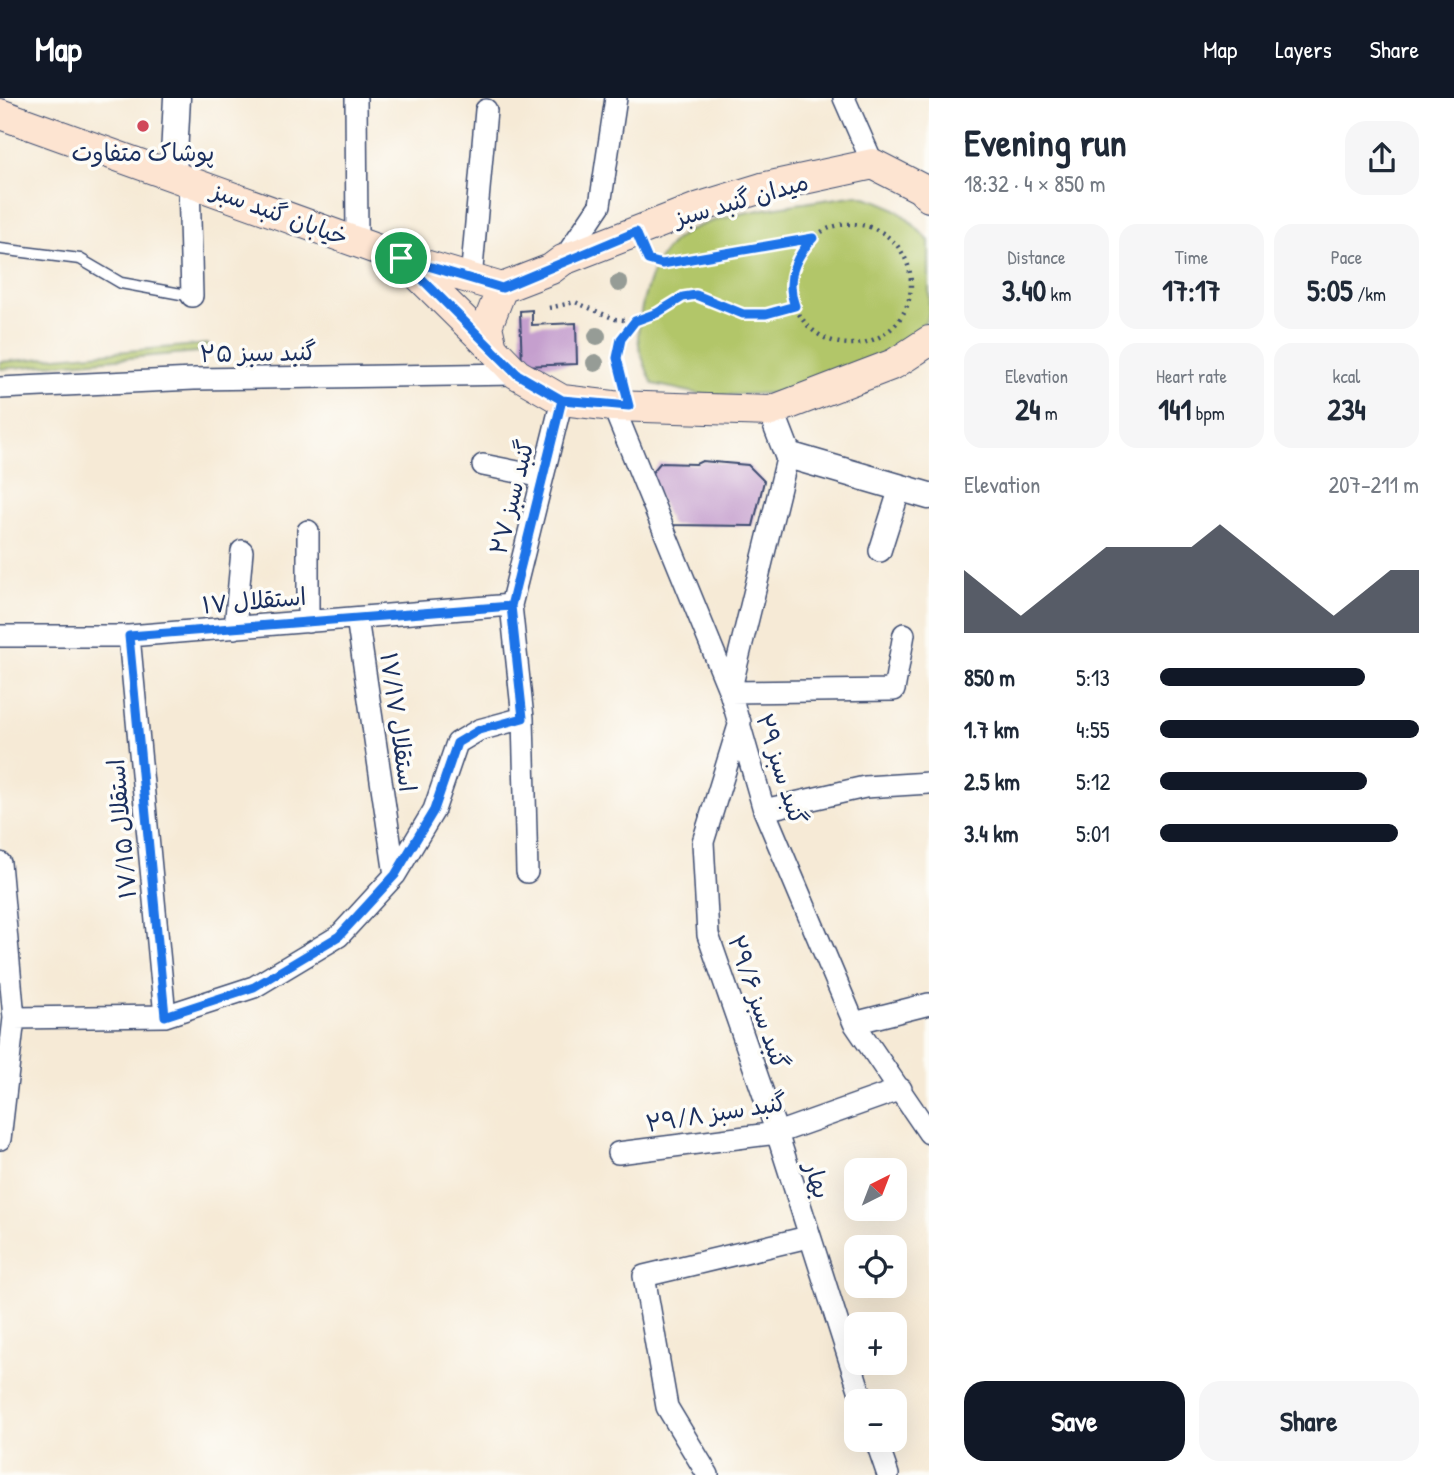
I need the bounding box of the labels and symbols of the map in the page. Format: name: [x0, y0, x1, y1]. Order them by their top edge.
marker: پوشاک متفاوت: [135, 118, 151, 134]
place label: پوشاک متفاوت: [72, 136, 214, 168]
street label: میدان گنبد سبز: [668, 165, 812, 234]
street label: خیابان گنبد سبز: [205, 173, 353, 253]
pin: [371, 228, 431, 288]
street label: گنبد سبز ۲۵: [199, 335, 317, 369]
street label: گنبد سبز ۲۷: [481, 436, 541, 558]
street label: استقلال ۱۷: [201, 580, 307, 620]
street label: استقلال ۱۷/۱۷: [373, 650, 425, 794]
street label: گنبد سبز ۲۹: [749, 709, 815, 829]
street label: استقلال ۱۷/۱۵: [99, 758, 143, 900]
street label: گنبد سبز ۲۹/۶: [721, 931, 797, 1073]
street label: گنبد سبز ۲۹/۸: [643, 1085, 789, 1139]
street label: بهار: [797, 1156, 839, 1202]
north arrow: [844, 1158, 906, 1222]

